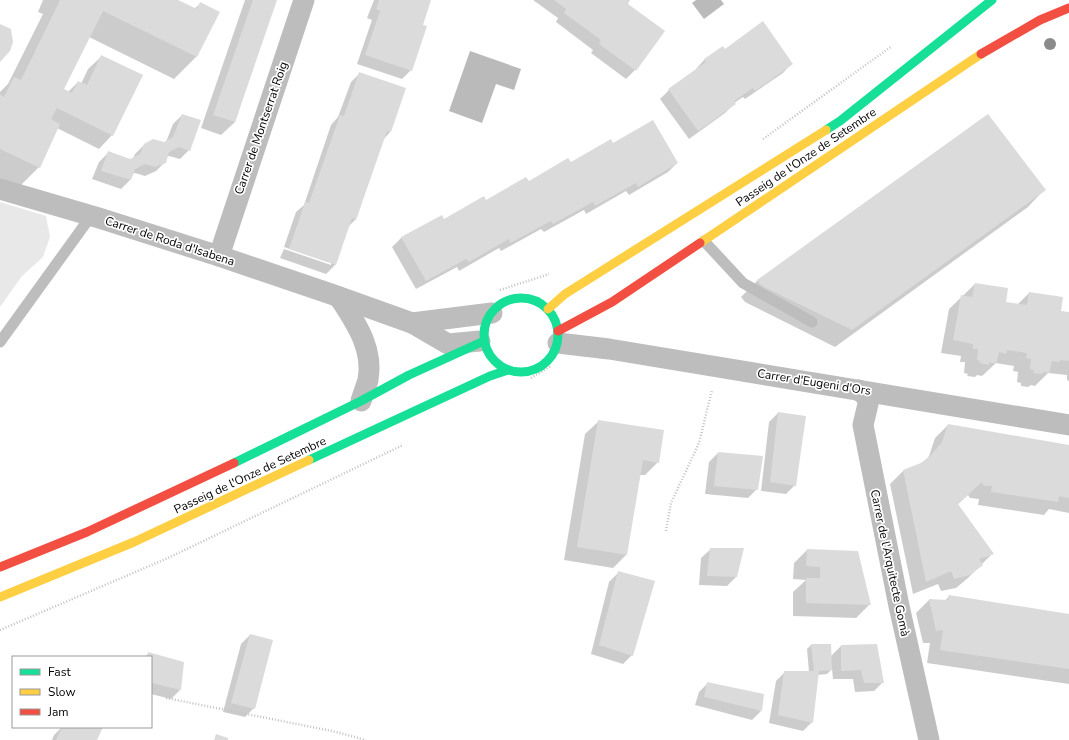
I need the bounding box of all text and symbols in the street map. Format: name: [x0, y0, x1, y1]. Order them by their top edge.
street label: Carrer de Montserrat Roig: [231, 59, 291, 197]
street label: Passeig de l'Onze de Setembre: [733, 104, 879, 210]
street label: Carrer de Roda d'Isabena: [103, 212, 237, 270]
street label: Carrer d'Eugeni d'Ors: [756, 365, 872, 399]
street label: Passeig de l'Onze de Setembre: [171, 433, 329, 517]
street label: Carrer de l'Arquitecte Gomà: [867, 488, 913, 638]
legend: [12, 656, 152, 728]
text: Fast: [48, 664, 71, 680]
text: Slow: [48, 684, 76, 700]
text: Jam: [47, 704, 69, 720]

